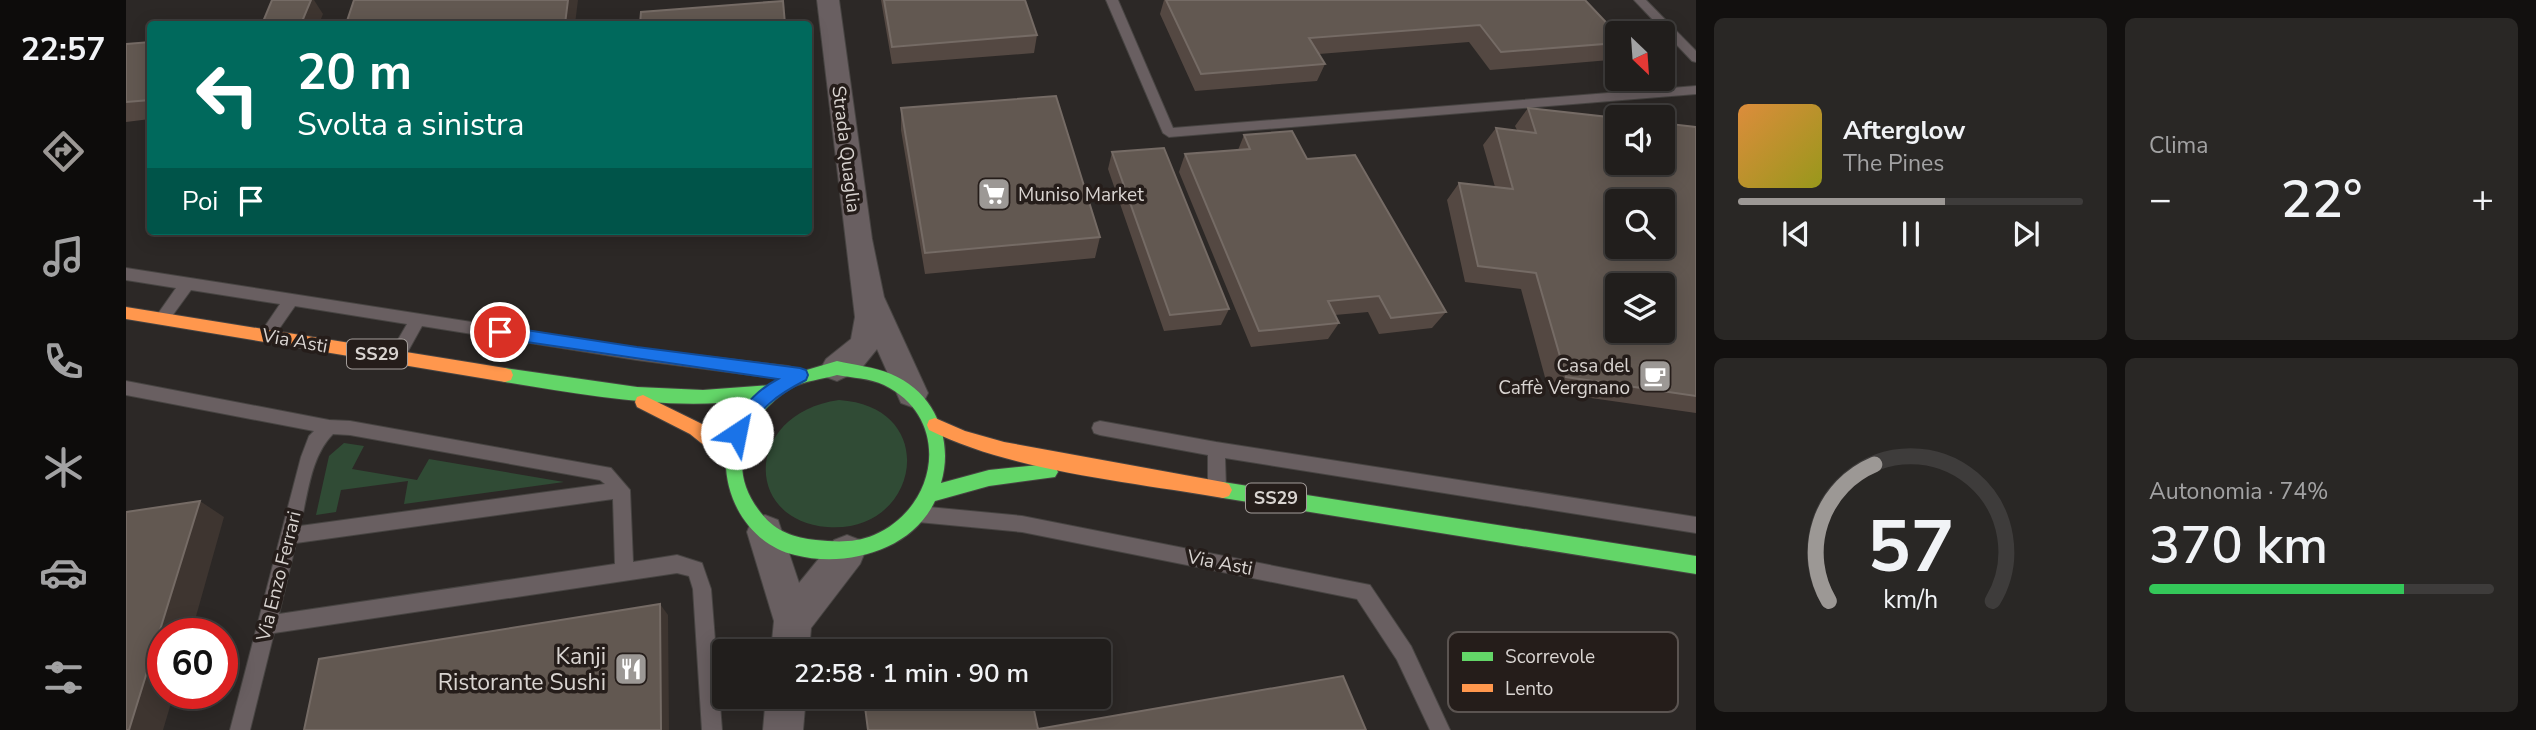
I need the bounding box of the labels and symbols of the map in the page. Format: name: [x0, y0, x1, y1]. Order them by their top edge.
north arrow: [1605, 21, 1675, 91]
street label: Strada Quaglia: [825, 84, 867, 214]
supermarket icon: Muniso Market: [975, 175, 1013, 213]
place label: Muniso Market: [1018, 182, 1144, 208]
pin: [470, 302, 530, 362]
street label: Via Asti: [259, 322, 330, 360]
road number: SS29: [347, 340, 407, 368]
place label: Casa del Caffè Vergnano: [1498, 353, 1630, 401]
cafe icon: Casa del Caffè Vergnano: [1636, 357, 1674, 395]
position arrow: [700, 396, 774, 470]
road number: SS29: [1246, 484, 1306, 512]
street label: Via Enzo Ferrari: [250, 508, 308, 645]
street label: Via Asti: [1184, 544, 1255, 582]
speed limit sign: 60: [147, 618, 238, 709]
legend: [1448, 632, 1678, 712]
place label: Kanji Ristorante Sushi: [438, 641, 606, 698]
text: Scorrevole: [1505, 644, 1595, 670]
restaurant icon: Kanji Ristorante Sushi: [612, 650, 650, 688]
text: Lento: [1505, 676, 1553, 702]

